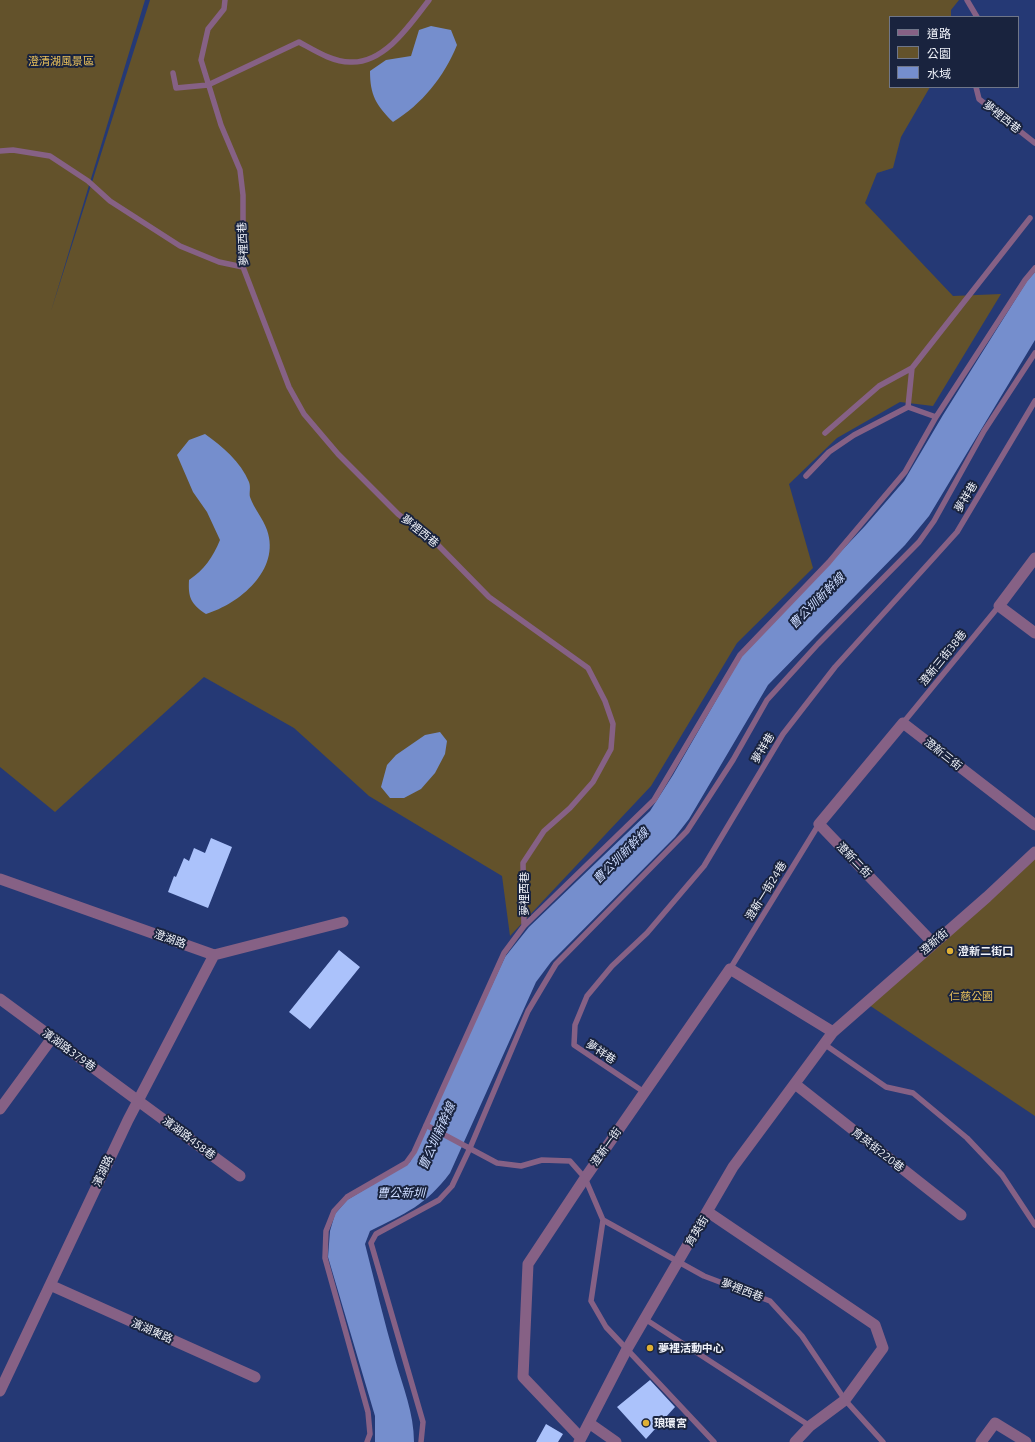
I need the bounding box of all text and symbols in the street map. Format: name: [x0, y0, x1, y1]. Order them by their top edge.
legend: [889, 16, 1019, 88]
text: 道路: [927, 27, 951, 40]
text: 公園: [927, 47, 951, 60]
park label: 澄清湖風景區: [28, 54, 94, 68]
text: 水域: [927, 67, 951, 80]
street label: 夢裡西巷: [981, 98, 1023, 136]
street label: 夢裡西巷: [235, 222, 251, 266]
street label: 夢祥巷: [952, 479, 980, 515]
street label: 夢裡西巷: [399, 512, 441, 550]
water label: 曹公圳新幹線: [786, 570, 848, 632]
street label: 澄新三街38巷: [917, 628, 969, 688]
street label: 夢祥巷: [749, 730, 777, 766]
street label: 澄新三街: [922, 735, 964, 773]
water label: 曹公圳新幹線: [590, 825, 652, 887]
street label: 澄新二街: [834, 840, 874, 880]
street label: 澄新一街24巷: [743, 859, 789, 923]
street label: 夢裡西巷: [517, 872, 531, 916]
street label: 澄新街: [917, 926, 951, 958]
street label: 澄湖路: [152, 927, 188, 951]
place label: 澄新二街口: [958, 944, 1013, 958]
marker: 澄新二街口: [945, 946, 955, 956]
park label: 仁慈公園: [949, 989, 993, 1003]
street label: 濱湖路379巷: [40, 1026, 98, 1074]
street label: 夢祥巷: [584, 1037, 618, 1067]
water label: 曹公圳新幹線: [416, 1100, 458, 1172]
street label: 濱湖路458巷: [160, 1114, 218, 1162]
street label: 澄新一街: [588, 1125, 624, 1169]
street label: 育英街220巷: [849, 1126, 907, 1174]
street label: 濱湖路: [90, 1153, 116, 1189]
water label: 曹公新圳: [377, 1186, 425, 1200]
street label: 育英街: [683, 1213, 711, 1249]
street label: 夢裡西巷: [719, 1276, 765, 1304]
street label: 濱湖東路: [129, 1316, 175, 1346]
place label: 夢裡活動中心: [658, 1341, 724, 1355]
marker: 夢裡活動中心: [645, 1343, 655, 1353]
place label: 琅環宮: [654, 1416, 687, 1430]
marker: 琅環宮: [641, 1418, 651, 1428]

